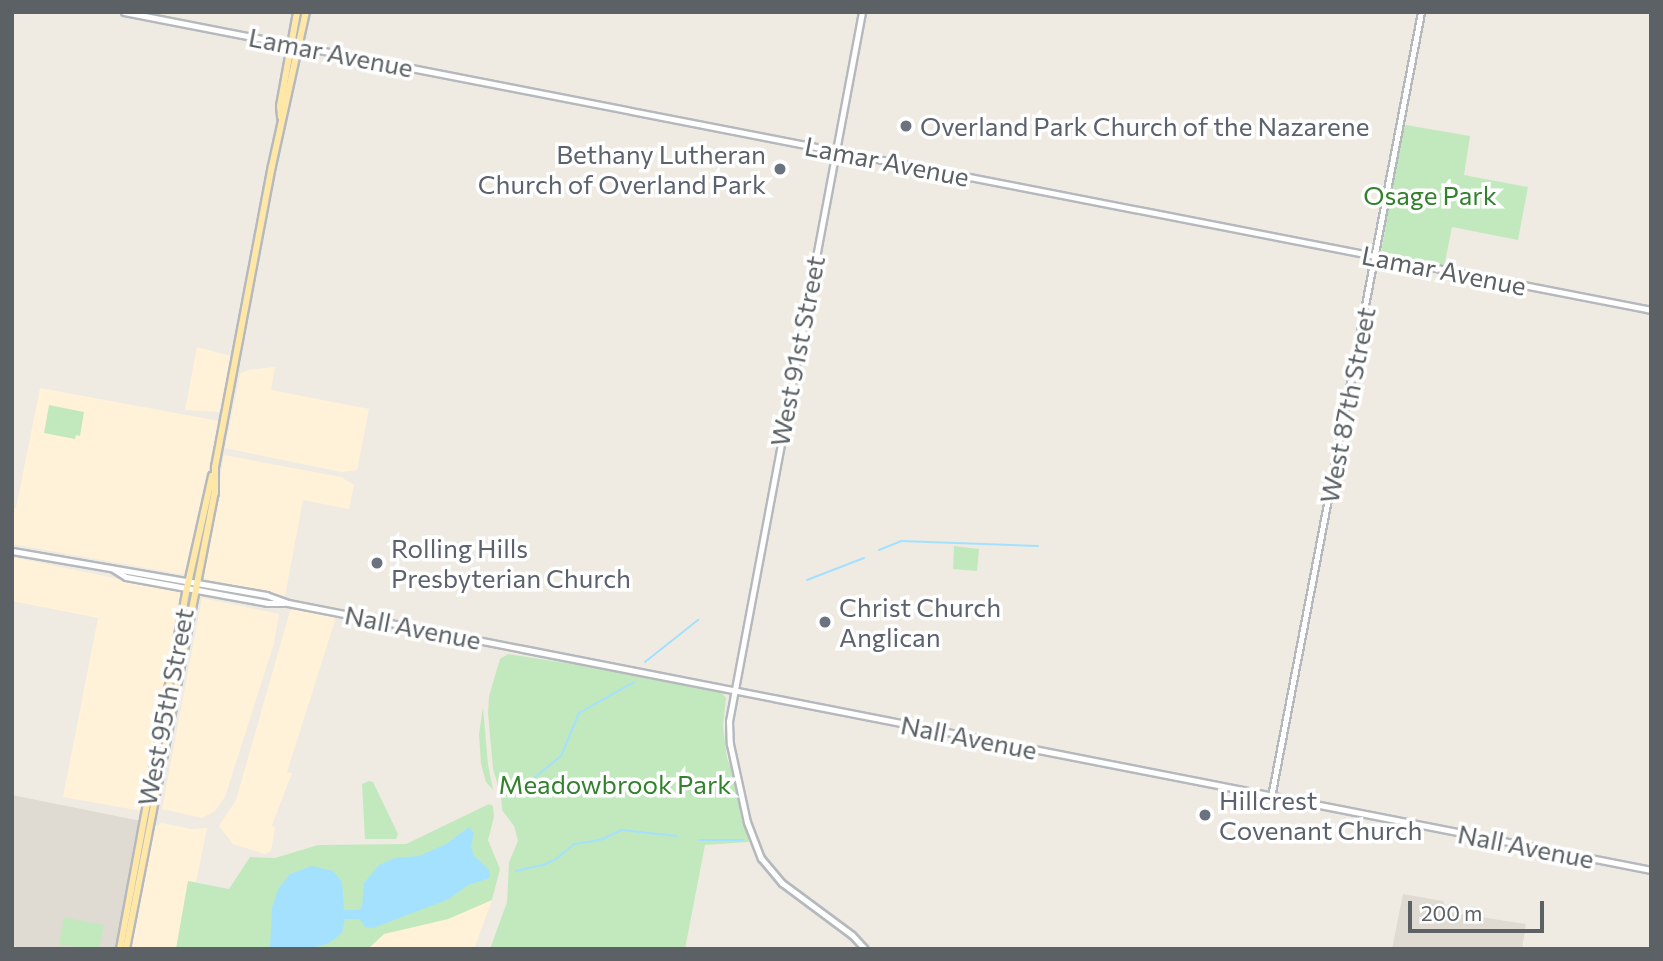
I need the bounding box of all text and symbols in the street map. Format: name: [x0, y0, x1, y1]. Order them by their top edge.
street label: Lamar Avenue: [246, 21, 416, 83]
place label: Overland Park Church of the Nazarene: [920, 110, 1369, 142]
marker: Overland Park Church of the Nazarene: [898, 118, 914, 134]
street label: Lamar Avenue: [802, 130, 972, 192]
place label: Bethany Lutheran Church of Overland Park: [478, 138, 766, 200]
marker: Bethany Lutheran Church of Overland Park: [772, 161, 788, 177]
park label: Osage Park: [1363, 179, 1497, 211]
street label: Lamar Avenue: [1359, 239, 1529, 301]
street label: West 91st Street: [763, 253, 831, 449]
street label: West 87th Street: [1313, 304, 1381, 506]
place label: Rolling Hills Presbyterian Church: [391, 532, 631, 594]
marker: Rolling Hills Presbyterian Church: [369, 555, 385, 571]
place label: Christ Church Anglican: [839, 591, 1001, 652]
street label: Nall Avenue: [342, 599, 484, 655]
street label: West 95th Street: [131, 606, 199, 808]
marker: Christ Church Anglican: [817, 614, 833, 630]
street label: Nall Avenue: [898, 709, 1040, 765]
park label: Meadowbrook Park: [499, 768, 731, 800]
place label: Hillcrest Covenant Church: [1219, 784, 1422, 846]
marker: Hillcrest Covenant Church: [1197, 807, 1213, 823]
street label: Nall Avenue: [1455, 818, 1597, 874]
scale bar: [1411, 888, 1548, 932]
text: 200 m: [1421, 900, 1482, 925]

